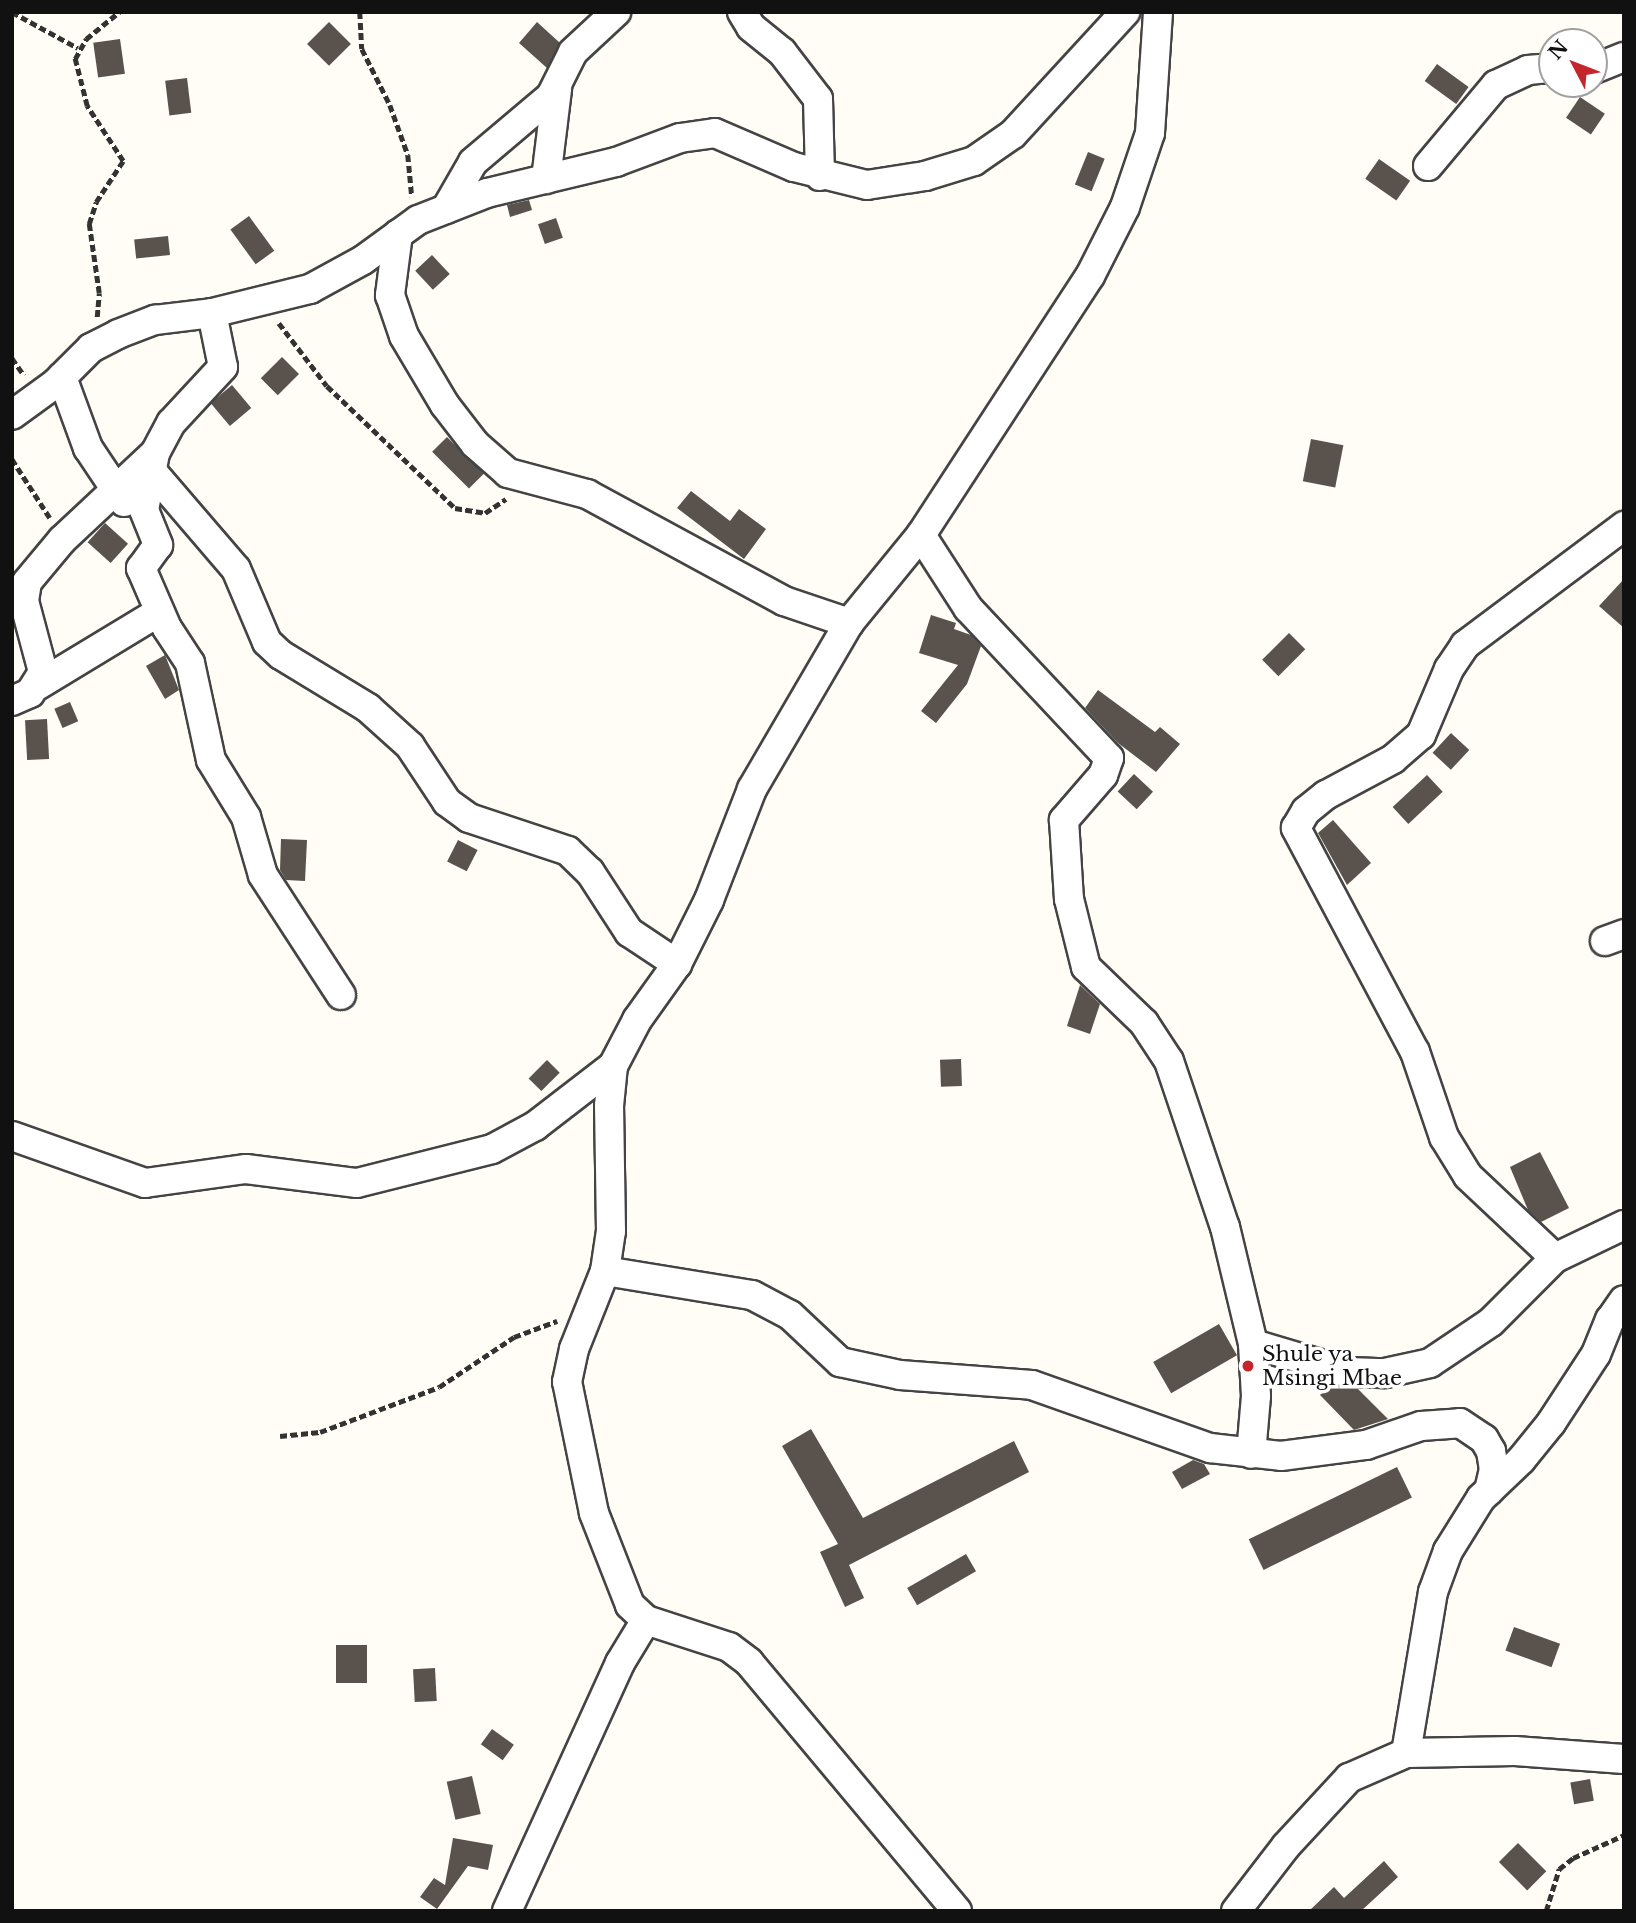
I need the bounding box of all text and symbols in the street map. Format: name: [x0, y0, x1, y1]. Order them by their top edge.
north arrow: [1538, 28, 1608, 98]
text: N: [1544, 36, 1573, 64]
place label: Shule ya Msingi Mbae: [1262, 1341, 1402, 1391]
marker: Shule ya Msingi Mbae: [1240, 1358, 1256, 1374]

